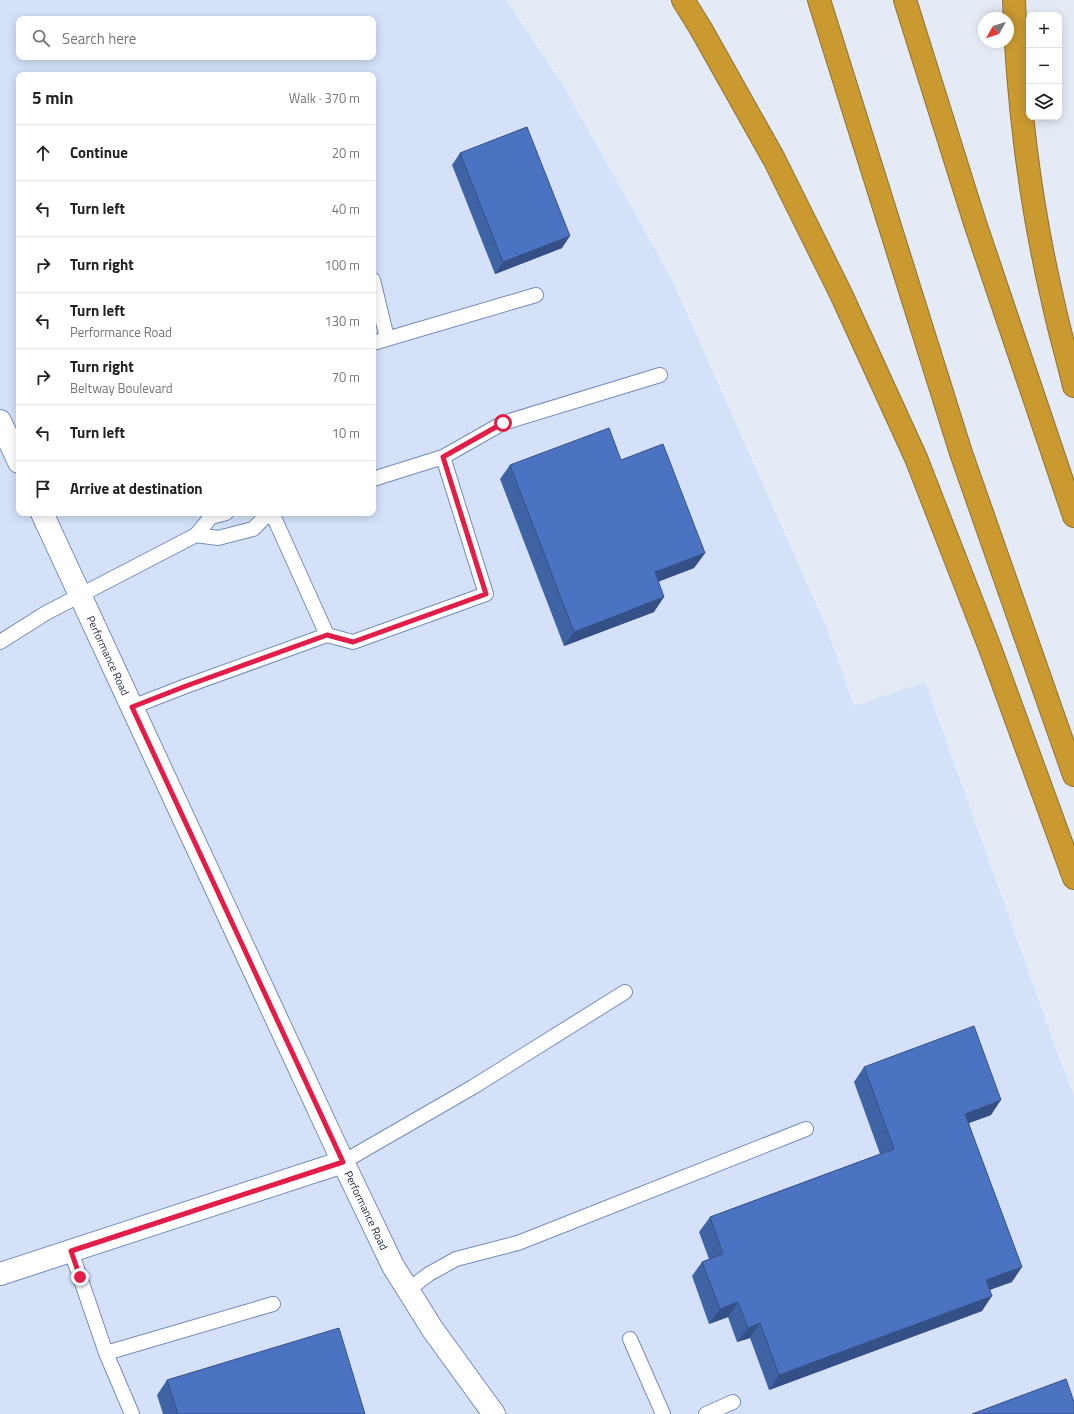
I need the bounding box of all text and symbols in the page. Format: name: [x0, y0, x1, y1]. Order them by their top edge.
north arrow: [978, 12, 1014, 48]
map controls: [1026, 12, 1062, 120]
button: +: [1026, 12, 1062, 48]
search box: [16, 16, 376, 60]
icon: search: [30, 27, 52, 49]
text: Search here: [62, 27, 136, 50]
button: −: [1026, 48, 1062, 84]
button: layers: [1026, 84, 1062, 120]
text: 5 min: [32, 85, 73, 111]
text: Walk · 370 m: [289, 88, 360, 108]
text: Continue: [70, 141, 128, 164]
icon: ahead: [32, 142, 54, 164]
text: 20 m: [332, 143, 360, 163]
text: Turn left: [70, 197, 125, 220]
icon: left: [32, 198, 54, 220]
text: 40 m: [332, 199, 360, 219]
text: Turn right: [70, 253, 134, 276]
icon: right: [32, 254, 54, 276]
text: 100 m: [324, 255, 360, 275]
text: Turn left: [70, 299, 125, 322]
icon: left: [32, 310, 54, 332]
text: 130 m: [324, 311, 360, 331]
text: Performance Road: [70, 322, 172, 342]
text: Turn right: [70, 355, 134, 378]
icon: right: [32, 366, 54, 388]
text: 70 m: [332, 367, 360, 387]
text: Beltway Boulevard: [70, 378, 173, 398]
route start: [494, 414, 512, 432]
text: Turn left: [70, 421, 125, 444]
icon: left: [32, 422, 54, 444]
text: 10 m: [332, 423, 360, 443]
text: Arrive at destination: [70, 477, 203, 500]
icon: arrive: [32, 478, 54, 500]
street label: Performance Road: [83, 613, 134, 698]
street label: Performance Road: [340, 1168, 392, 1253]
route end: [71, 1268, 89, 1286]

